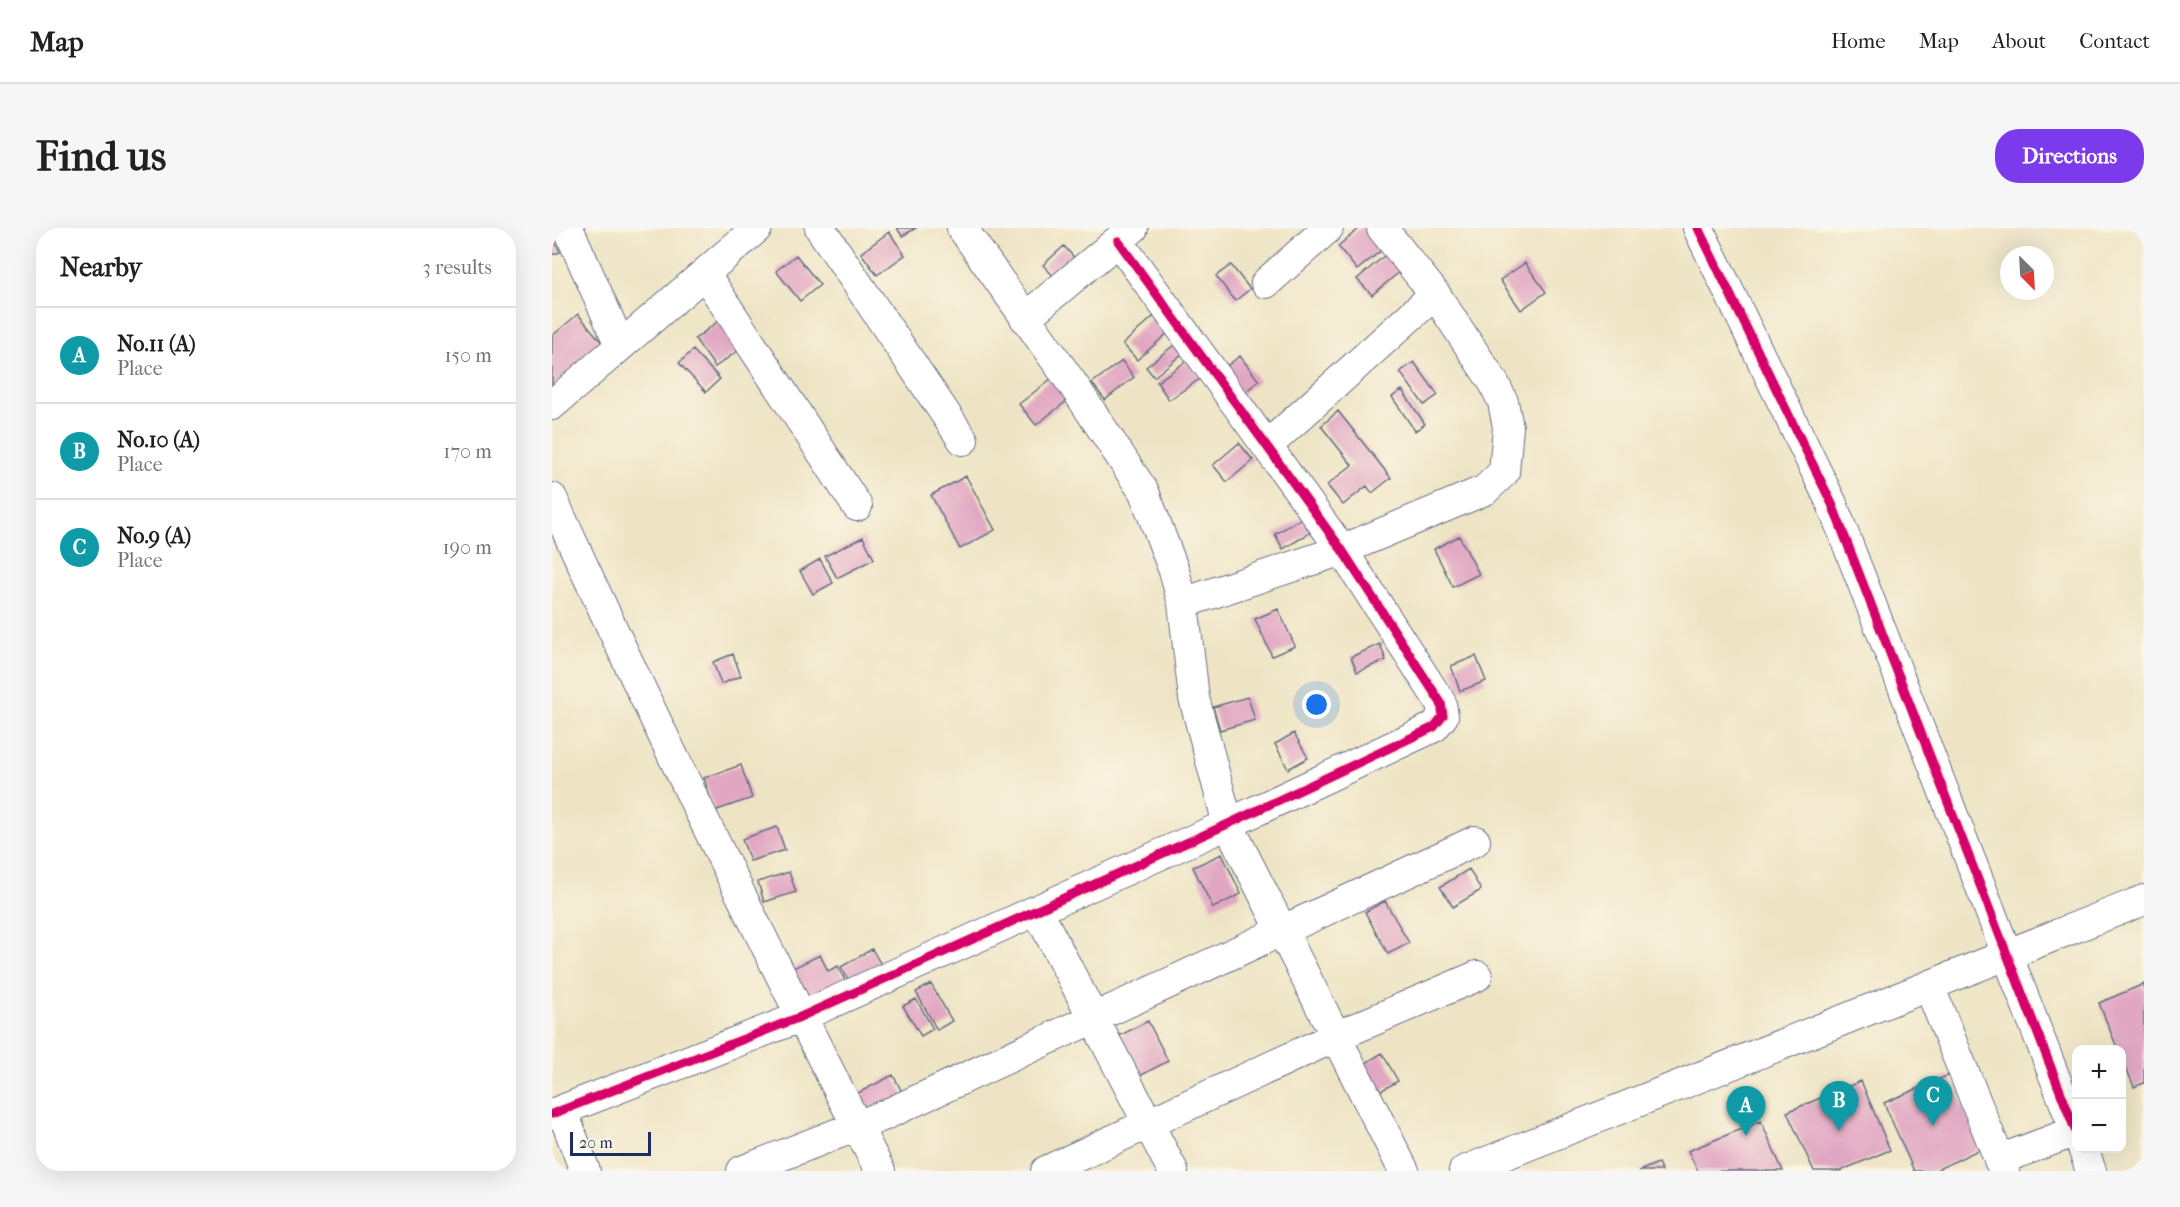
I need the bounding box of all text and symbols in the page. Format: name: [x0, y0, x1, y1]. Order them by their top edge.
text: Map: [30, 25, 84, 58]
text: Home: [1831, 29, 1886, 53]
text: Map: [1919, 29, 1959, 53]
text: About: [1992, 29, 2046, 53]
text: Contact: [2079, 29, 2150, 53]
button: Directions: [1995, 129, 2144, 183]
text: Find us: [36, 132, 166, 181]
north arrow: [2000, 246, 2054, 300]
text: Nearby: [60, 252, 142, 283]
text: 3 results: [423, 256, 492, 279]
text: No.11 (A): [117, 331, 196, 357]
text: A: [73, 344, 86, 367]
text: 150 m: [444, 344, 492, 367]
text: Place: [117, 357, 163, 380]
text: No.10 (A): [117, 427, 200, 453]
text: B: [73, 440, 86, 463]
text: 170 m: [443, 440, 492, 463]
text: Place: [117, 453, 163, 476]
text: No.9 (A): [117, 523, 191, 549]
text: C: [73, 536, 86, 559]
text: 190 m: [442, 536, 492, 559]
text: Place: [117, 549, 163, 572]
your location: [1302, 690, 1331, 719]
map controls: [2072, 1045, 2126, 1153]
button: +: [2072, 1045, 2126, 1099]
pin: C: [1914, 1076, 1952, 1126]
pin: B: [1820, 1082, 1858, 1131]
pin: A: [1726, 1086, 1766, 1136]
button: −: [2072, 1099, 2126, 1153]
scale bar: [570, 1129, 651, 1156]
text: 20 m: [579, 1133, 613, 1152]

